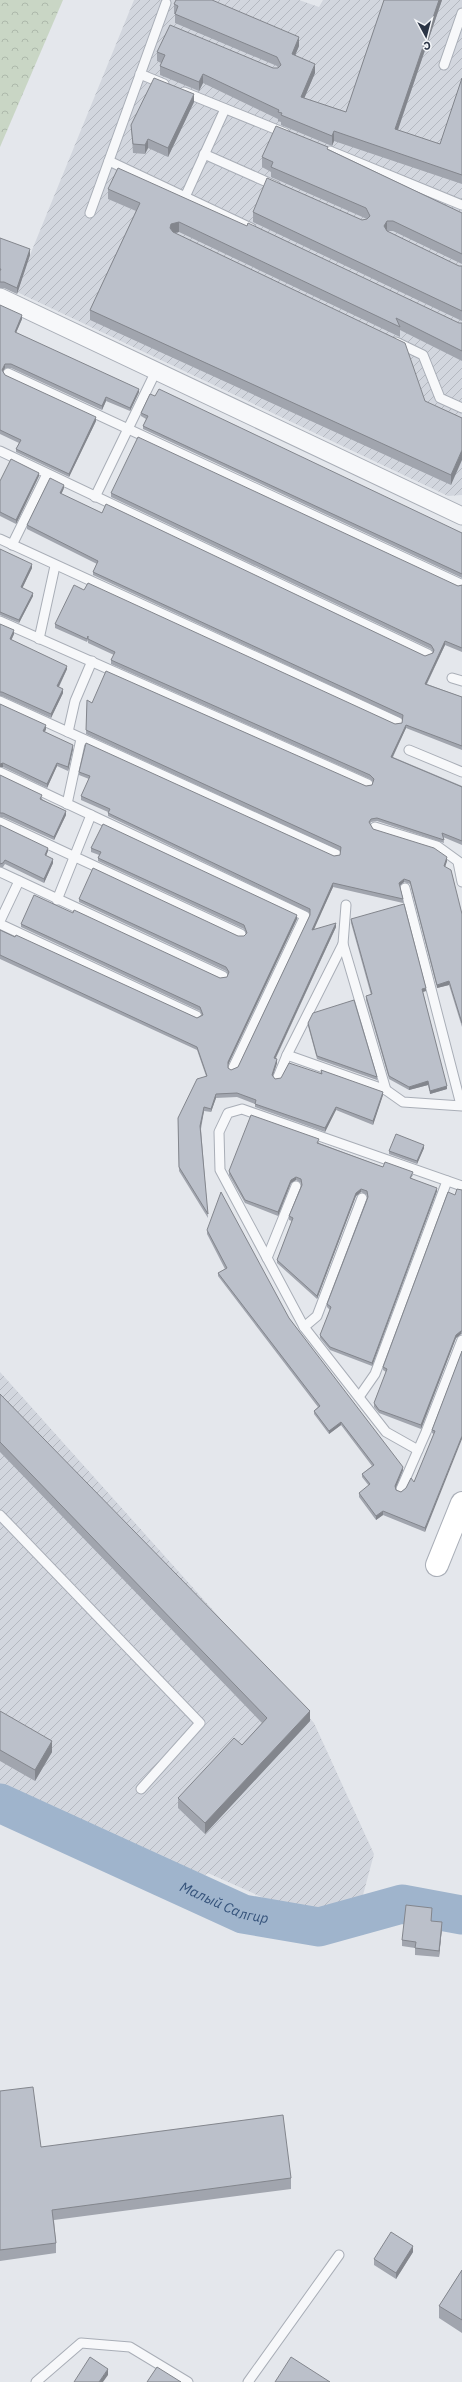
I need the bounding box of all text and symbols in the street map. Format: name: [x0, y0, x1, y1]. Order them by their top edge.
north arrow: [406, 16, 446, 56]
text: С: [423, 39, 432, 53]
water label: Малый Салгир: [177, 1877, 270, 1927]

